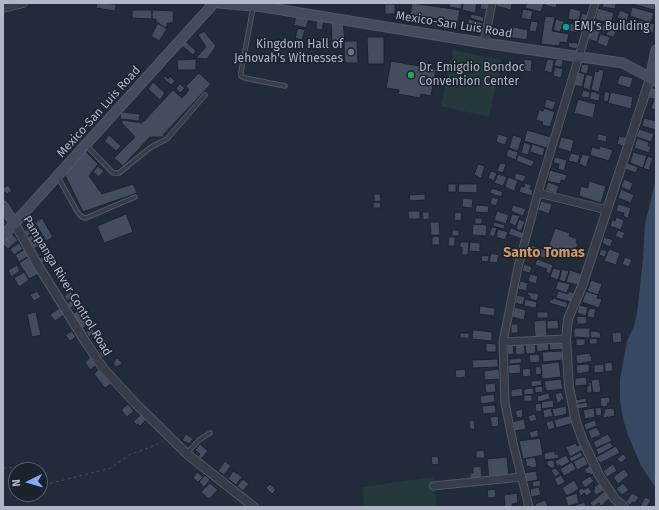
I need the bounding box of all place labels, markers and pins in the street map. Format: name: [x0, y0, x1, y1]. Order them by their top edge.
place label: EMJ's Building: [574, 20, 650, 34]
marker: EMJ's Building: [561, 22, 571, 32]
place label: Kingdom Hall of Jehovah's Witnesses: [234, 38, 343, 66]
marker: Kingdom Hall of Jehovah's Witnesses: [346, 47, 356, 57]
place label: Dr. Emigdio Bondoc Convention Center: [419, 61, 524, 89]
marker: Dr. Emigdio Bondoc Convention Center: [406, 70, 416, 80]

